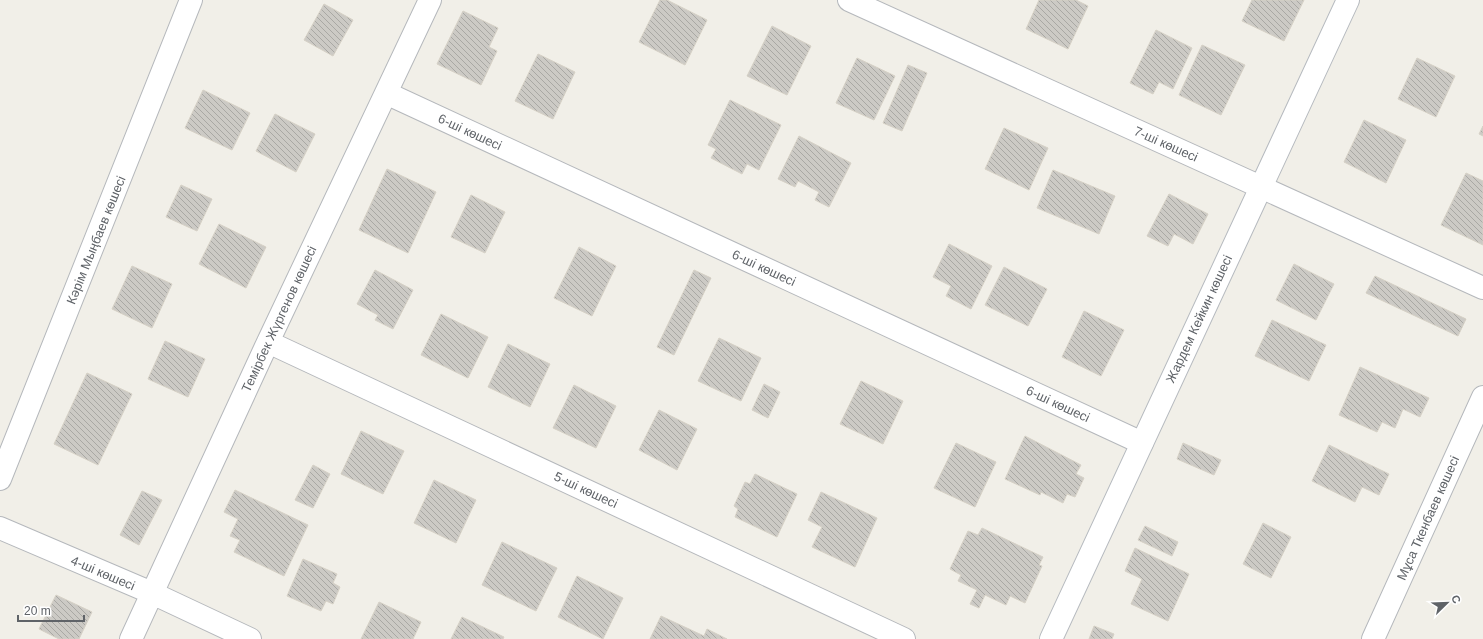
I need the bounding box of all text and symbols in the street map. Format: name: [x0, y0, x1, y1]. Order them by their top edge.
street label: 6-ші көшесі: [436, 111, 504, 153]
street label: 7-ші көшесі: [1132, 123, 1200, 165]
street label: Кәрім Мыңбаев көшесі: [63, 174, 129, 306]
street label: Темірбек Жүргенов көшесі: [238, 243, 320, 395]
street label: 6-ші көшесі: [730, 247, 798, 289]
street label: Жардем Кейкин көшесі: [1163, 253, 1235, 385]
street label: 6-ші көшесі: [1024, 383, 1092, 425]
street label: Мұса Ткенбаев көшесі: [1394, 453, 1462, 582]
street label: 5-ші көшесі: [552, 469, 620, 511]
street label: 4-ші көшесі: [69, 553, 138, 593]
north arrow: [1427, 583, 1467, 623]
text: С: [1449, 593, 1463, 605]
scale bar: [18, 597, 84, 623]
text: 20 m: [24, 604, 51, 618]

